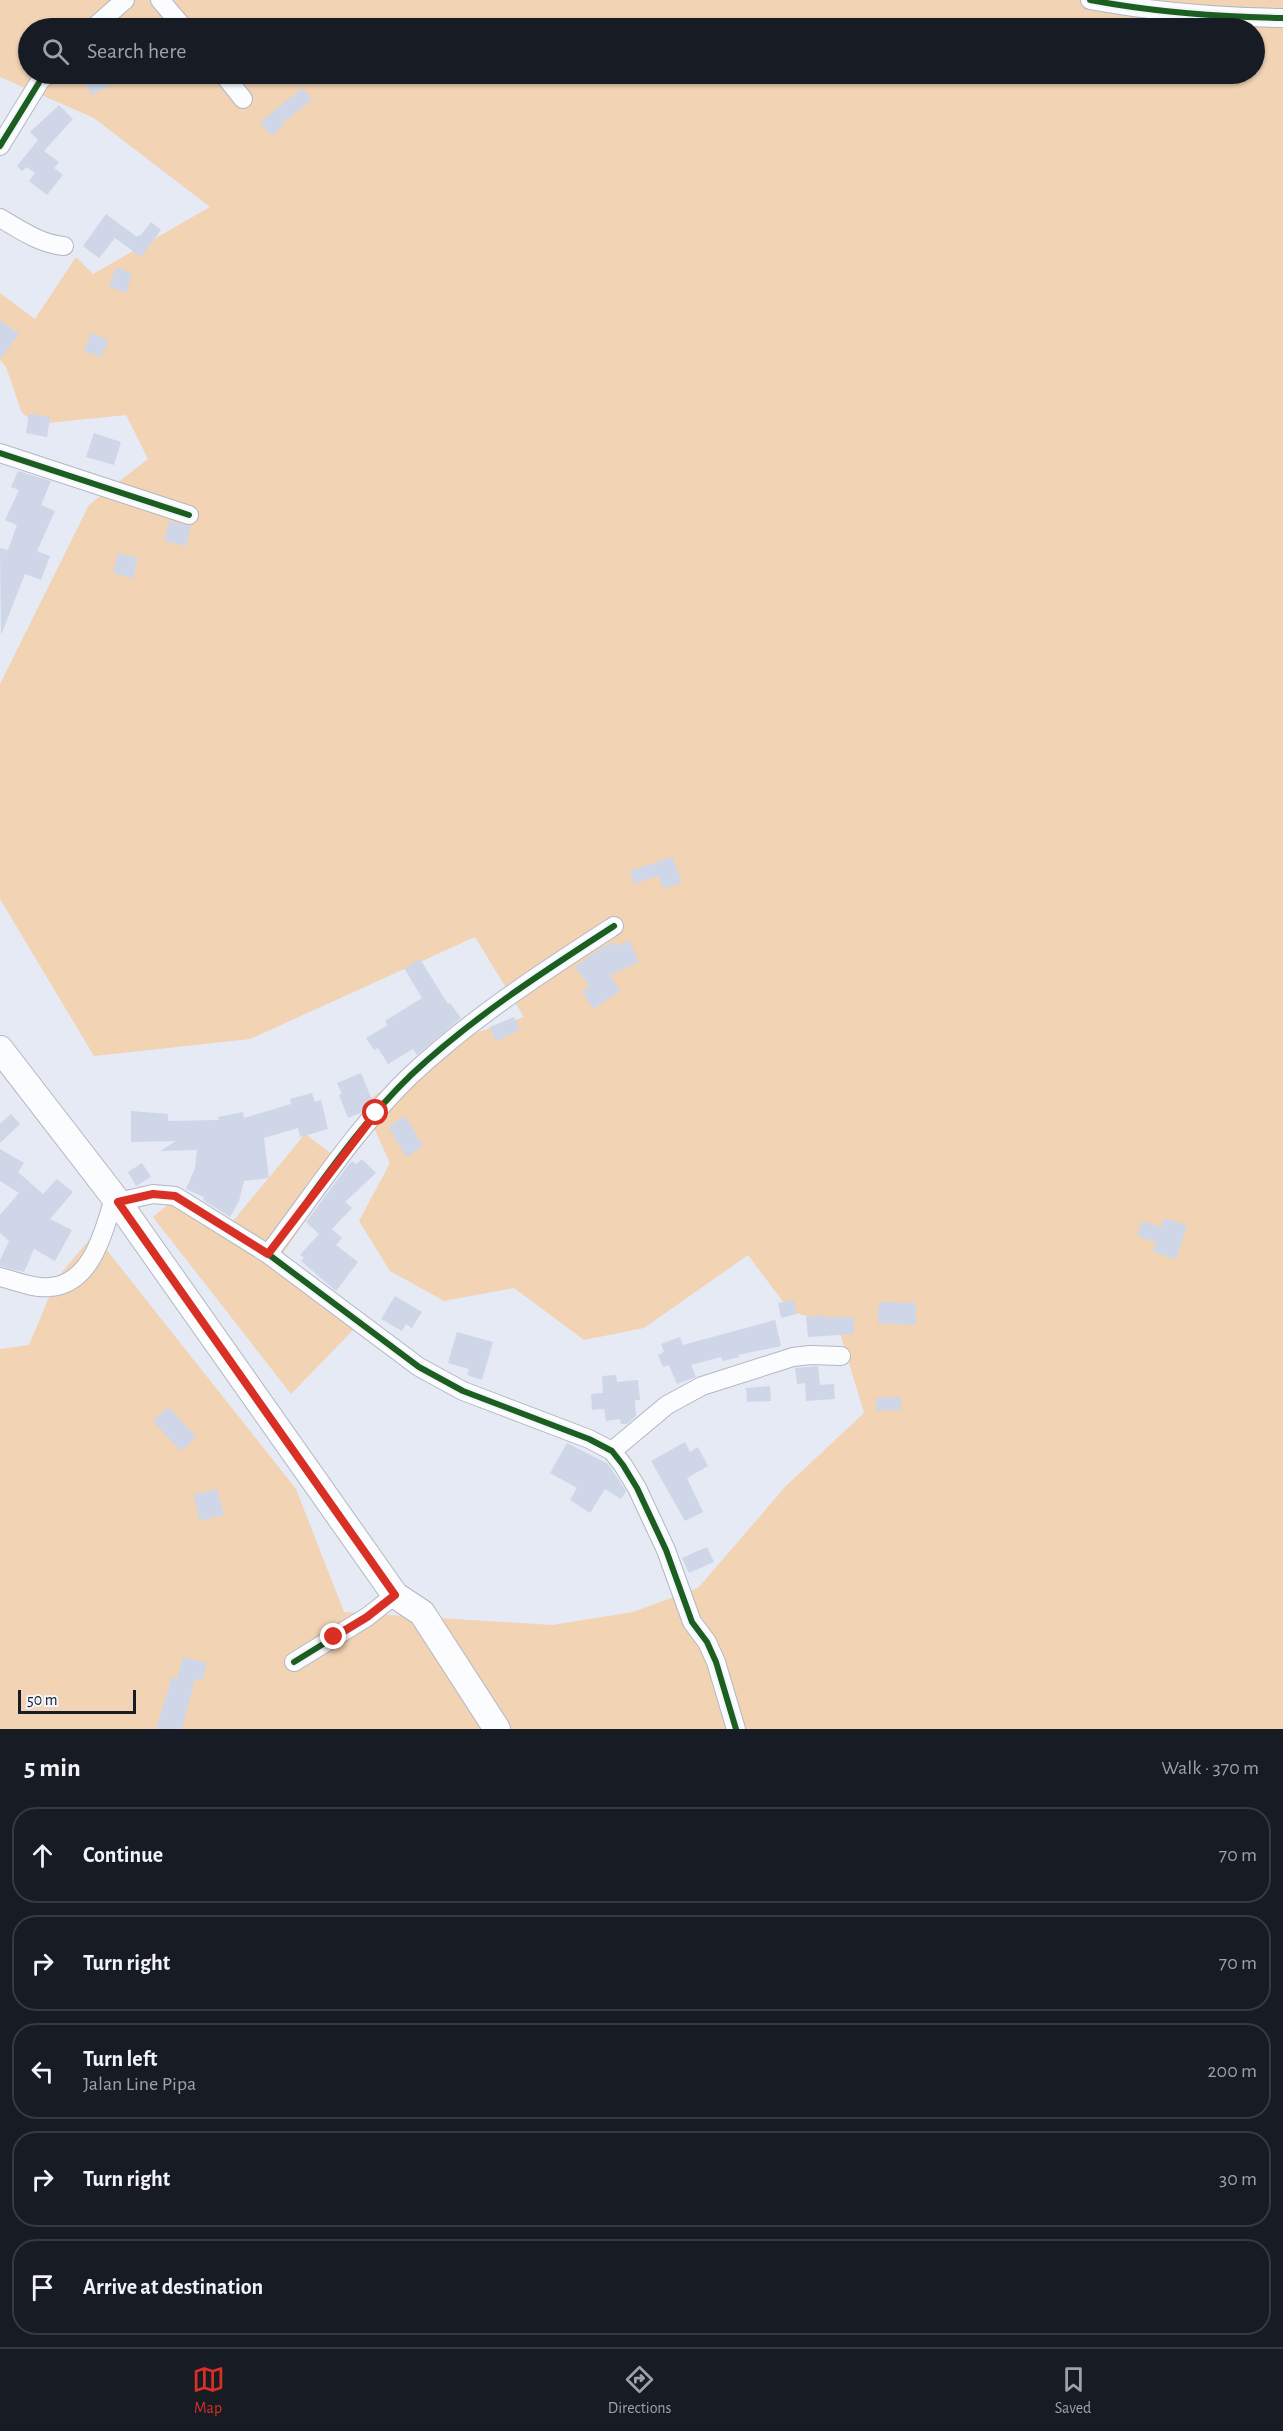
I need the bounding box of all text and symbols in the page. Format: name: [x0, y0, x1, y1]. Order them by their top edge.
search box: [18, 18, 1265, 84]
icon: search: [39, 35, 72, 68]
text: Search here: [87, 40, 186, 62]
route start: [362, 1099, 388, 1125]
route end: [320, 1623, 346, 1649]
scale bar: [18, 1687, 136, 1714]
text: 50 m: [27, 1692, 58, 1708]
text: 5 min: [24, 1755, 81, 1781]
text: Walk · 370 m: [1161, 1758, 1259, 1778]
icon: ahead: [26, 1839, 59, 1872]
text: Continue: [83, 1844, 163, 1866]
text: 70 m: [1219, 1845, 1257, 1865]
icon: right: [26, 1947, 59, 1980]
text: Turn right: [83, 1952, 170, 1974]
text: 70 m: [1219, 1953, 1257, 1973]
text: Turn left: [83, 2048, 157, 2070]
icon: left: [26, 2055, 59, 2088]
text: 200 m: [1207, 2061, 1257, 2081]
text: Jalan Line Pipa: [83, 2074, 196, 2094]
icon: right: [26, 2163, 59, 2196]
text: Turn right: [83, 2168, 170, 2190]
text: 30 m: [1219, 2169, 1257, 2189]
icon: arrive: [26, 2271, 59, 2304]
text: Arrive at destination: [83, 2276, 263, 2298]
tab: Map: [192, 2363, 225, 2418]
tab: Directions: [608, 2363, 672, 2418]
tab: Saved: [1055, 2363, 1091, 2418]

